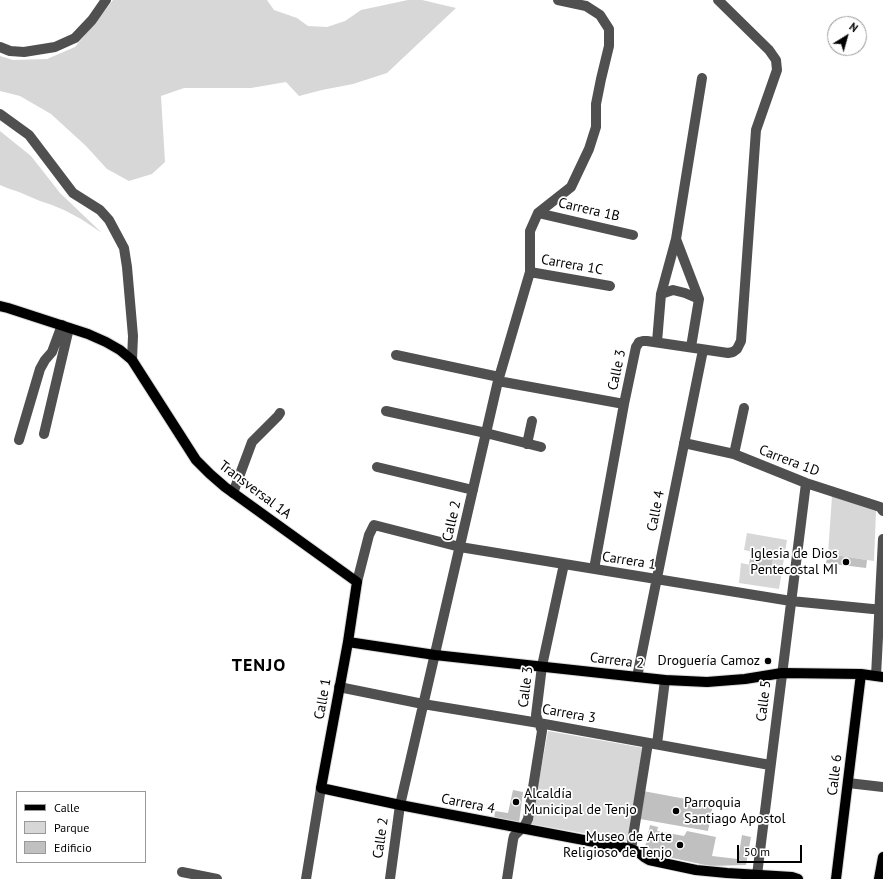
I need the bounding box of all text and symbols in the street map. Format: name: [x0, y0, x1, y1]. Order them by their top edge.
north arrow: [827, 16, 867, 56]
text: N: [847, 19, 861, 35]
street label: Carrera 1B: [557, 195, 621, 225]
street label: Carrera 1C: [540, 251, 604, 279]
street label: Calle 3: [604, 348, 630, 392]
street label: Carrera 1D: [756, 442, 822, 480]
street label: Transversal 1A: [215, 457, 295, 523]
street label: Calle 4: [644, 489, 668, 533]
street label: Calle 2: [439, 499, 465, 543]
place label: Iglesia de Dios Pentecostal MI: [750, 546, 838, 578]
street label: Carrera 1: [601, 548, 657, 574]
marker: Iglesia de Dios Pentecostal MI: [841, 557, 851, 567]
street label: Carrera 2: [589, 649, 645, 673]
place label: Droguería Camoz: [658, 653, 760, 669]
district label: TENJO: [232, 655, 286, 677]
marker: Droguería Camoz: [763, 656, 773, 666]
street label: Calle 3: [515, 665, 537, 709]
street label: Calle 1: [311, 677, 335, 721]
street label: Calle 5: [753, 679, 775, 723]
street label: Carrera 3: [541, 701, 597, 727]
street label: Calle 6: [824, 753, 846, 797]
place label: Alcaldía Municipal de Tenjo: [524, 786, 637, 818]
legend: [16, 791, 146, 863]
street label: Carrera 4: [440, 791, 496, 817]
place label: Parroquia Santiago Apostol: [684, 795, 786, 828]
marker: Alcaldía Municipal de Tenjo: [511, 797, 521, 807]
text: Calle: [54, 800, 80, 815]
marker: Parroquia Santiago Apostol: [671, 806, 681, 816]
street label: Calle 2: [370, 816, 392, 860]
text: Parque: [54, 820, 89, 835]
place label: Museo de Arte Religioso de Tenjo: [563, 829, 672, 862]
scale bar: [739, 837, 804, 863]
text: Edificio: [54, 840, 92, 855]
marker: Museo de Arte Religioso de Tenjo: [675, 840, 685, 850]
text: 50 m: [744, 844, 770, 859]

